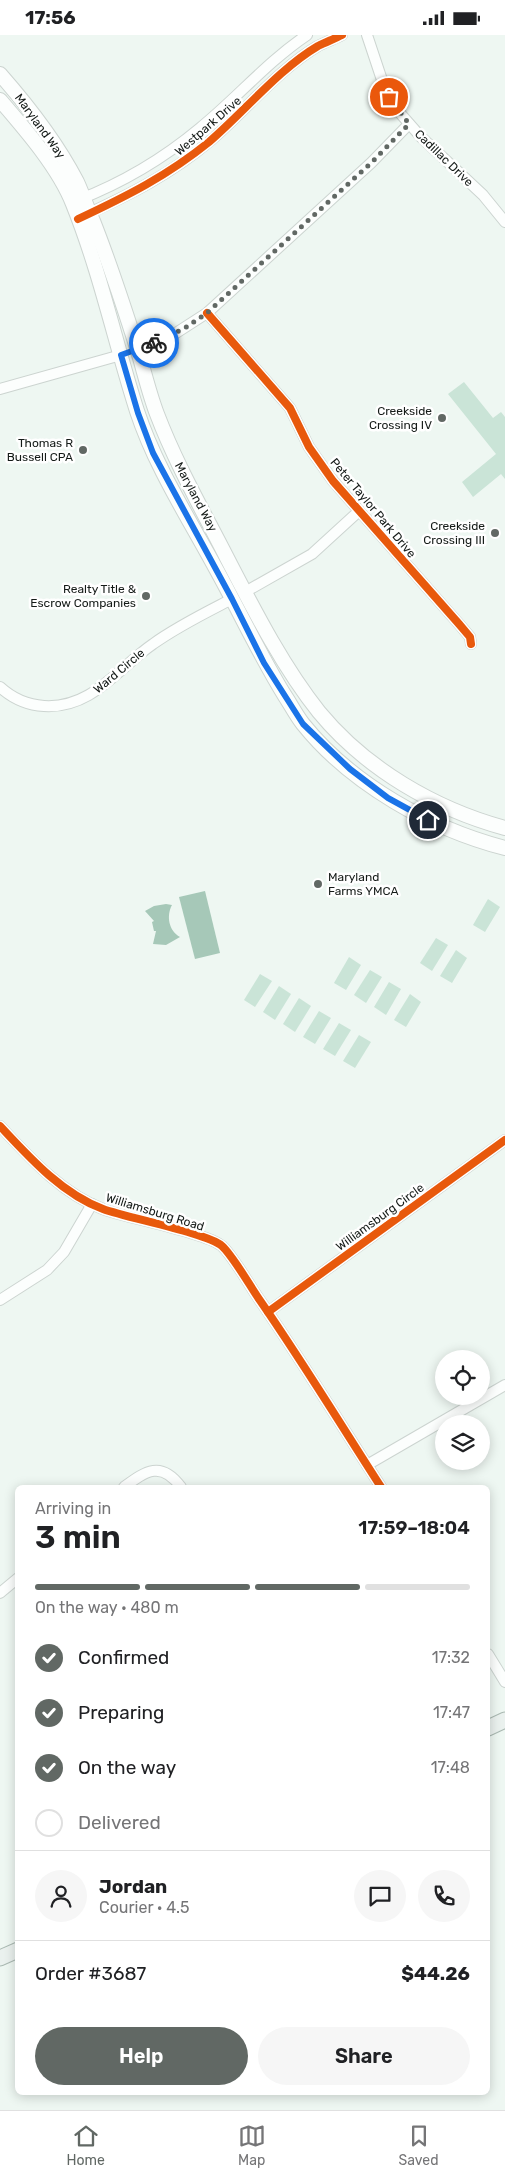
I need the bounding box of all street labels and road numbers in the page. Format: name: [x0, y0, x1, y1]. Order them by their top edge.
street label: Maryland Way: [12, 91, 68, 161]
street label: Westpark Drive: [172, 93, 244, 159]
street label: Cadillac Drive: [412, 127, 476, 189]
street label: Peter Taylor Park Drive: [327, 456, 419, 561]
street label: Maryland Way: [172, 460, 220, 534]
street label: Ward Circle: [91, 646, 147, 696]
street label: Williamsburg Circle: [333, 1180, 427, 1254]
street label: Williamsburg Road: [104, 1190, 206, 1234]

